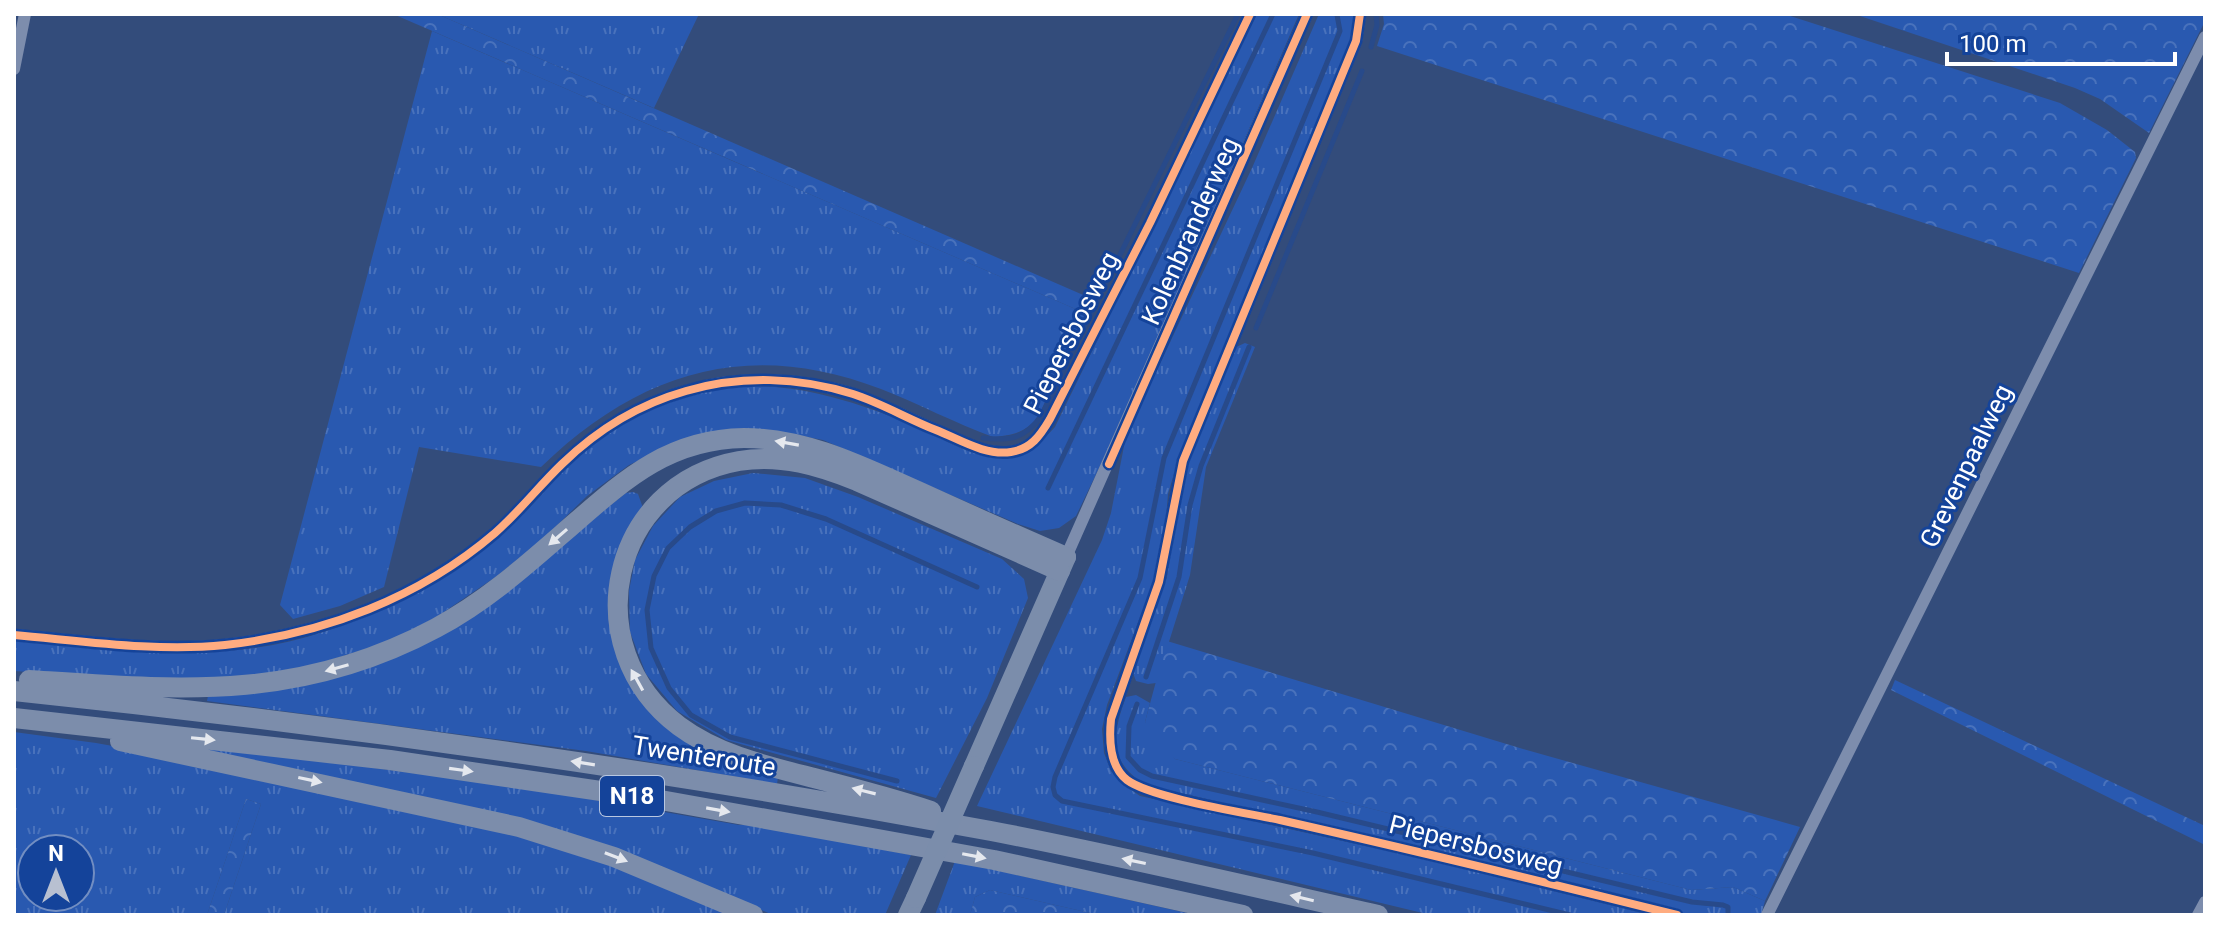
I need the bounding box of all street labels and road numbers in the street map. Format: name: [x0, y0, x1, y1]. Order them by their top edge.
street label: Kolenbranderweg: [1135, 133, 1245, 329]
street label: Piepersbosweg: [1017, 247, 1125, 419]
street label: Grevenpaalweg: [1914, 380, 2018, 552]
street label: Twenteroute: [630, 730, 778, 782]
road number: N18: [600, 776, 664, 816]
street label: Piepersbosweg: [1386, 809, 1566, 881]

